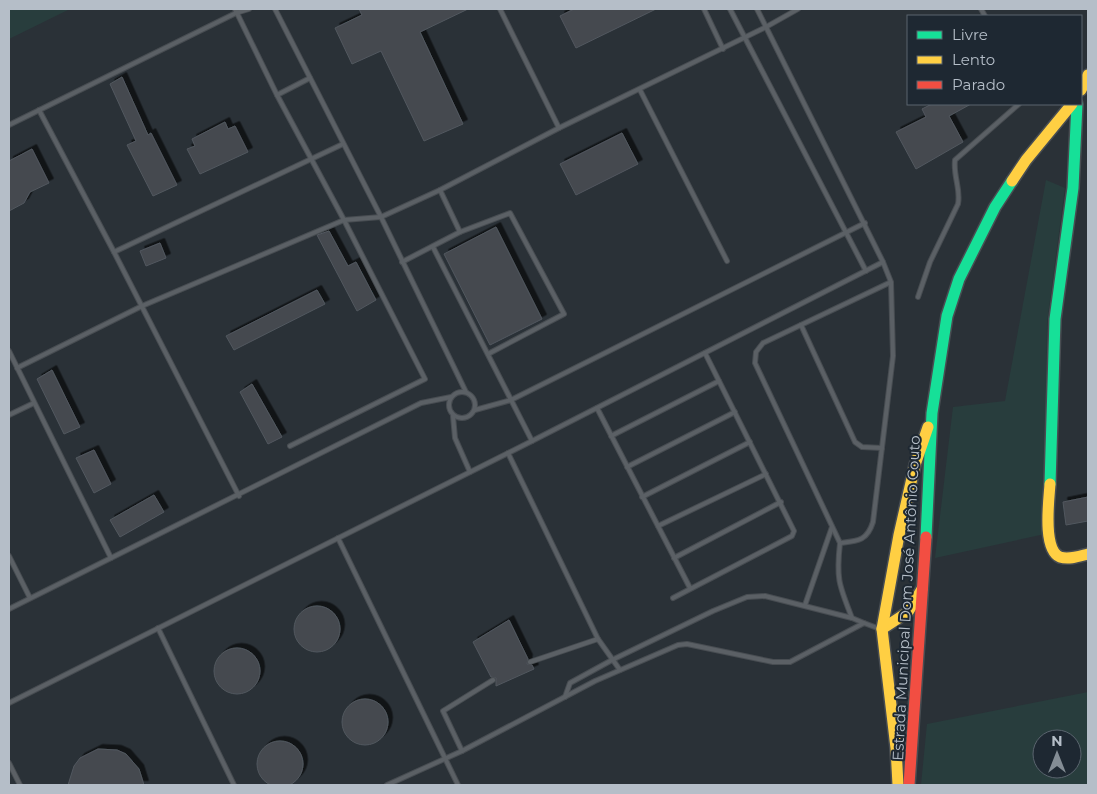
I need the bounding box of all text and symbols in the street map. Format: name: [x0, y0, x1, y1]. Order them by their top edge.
legend: [907, 15, 1082, 105]
text: Livre: [952, 25, 988, 44]
text: Lento: [952, 50, 995, 69]
text: Parado: [952, 75, 1005, 94]
street label: Estrada Municipal Dom José Antônio Couto: [888, 435, 924, 761]
north arrow: [1032, 729, 1082, 779]
text: N: [1051, 732, 1063, 750]

